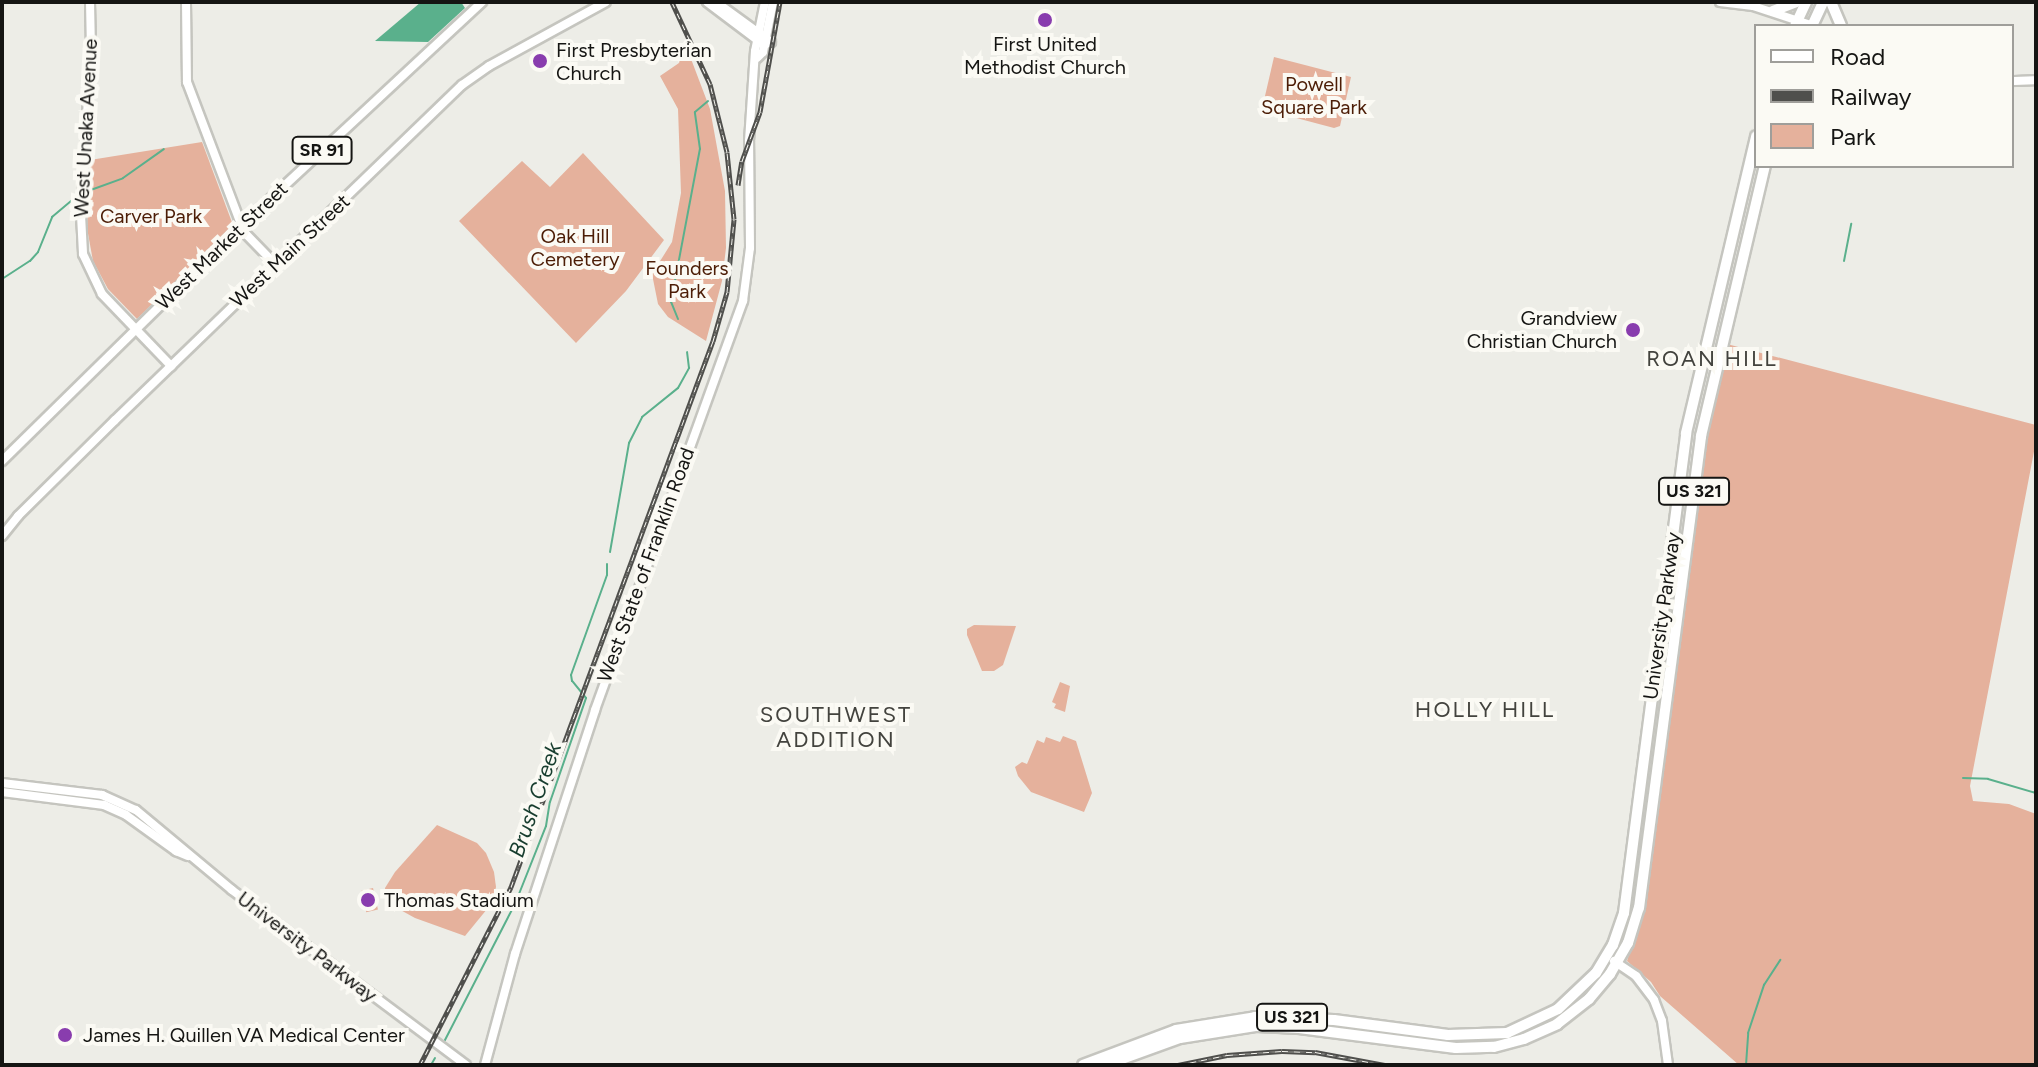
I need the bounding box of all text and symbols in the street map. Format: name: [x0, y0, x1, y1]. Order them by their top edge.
marker: First United Methodist Church: [1036, 11, 1054, 29]
legend: [1754, 24, 2014, 168]
place label: First United Methodist Church: [964, 32, 1126, 79]
street label: West Unaka Avenue: [69, 38, 103, 218]
place label: First Presbyterian Church: [556, 38, 712, 85]
text: Road: [1830, 42, 1885, 71]
marker: First Presbyterian Church: [531, 52, 549, 70]
park label: Powell Square Park: [1261, 72, 1367, 119]
text: Railway: [1830, 82, 1911, 111]
text: Park: [1830, 122, 1876, 151]
road number: SR 91: [290, 136, 354, 164]
street label: West Market Street: [151, 177, 293, 315]
street label: West Main Street: [225, 189, 355, 313]
park label: Carver Park: [100, 204, 202, 228]
park label: Oak Hill Cemetery: [531, 225, 619, 272]
park label: Founders Park: [645, 256, 729, 303]
place label: Grandview Christian Church: [1467, 306, 1617, 353]
marker: Grandview Christian Church: [1624, 321, 1642, 339]
district label: ROAN HILL: [1646, 346, 1778, 372]
street label: West State of Franklin Road: [592, 444, 700, 686]
road number: US 321: [1658, 477, 1730, 505]
street label: University Parkway: [1638, 531, 1686, 701]
district label: HOLLY HILL: [1415, 697, 1555, 723]
district label: SOUTHWEST ADDITION: [760, 701, 912, 752]
water label: Brush Creek: [503, 739, 567, 861]
street label: University Parkway: [232, 887, 382, 1007]
place label: Thomas Stadium: [384, 888, 534, 912]
marker: Thomas Stadium: [359, 891, 377, 909]
road number: US 321: [1256, 1003, 1328, 1031]
place label: James H. Quillen VA Medical Center: [83, 1023, 405, 1047]
marker: James H. Quillen VA Medical Center: [54, 1024, 76, 1046]

